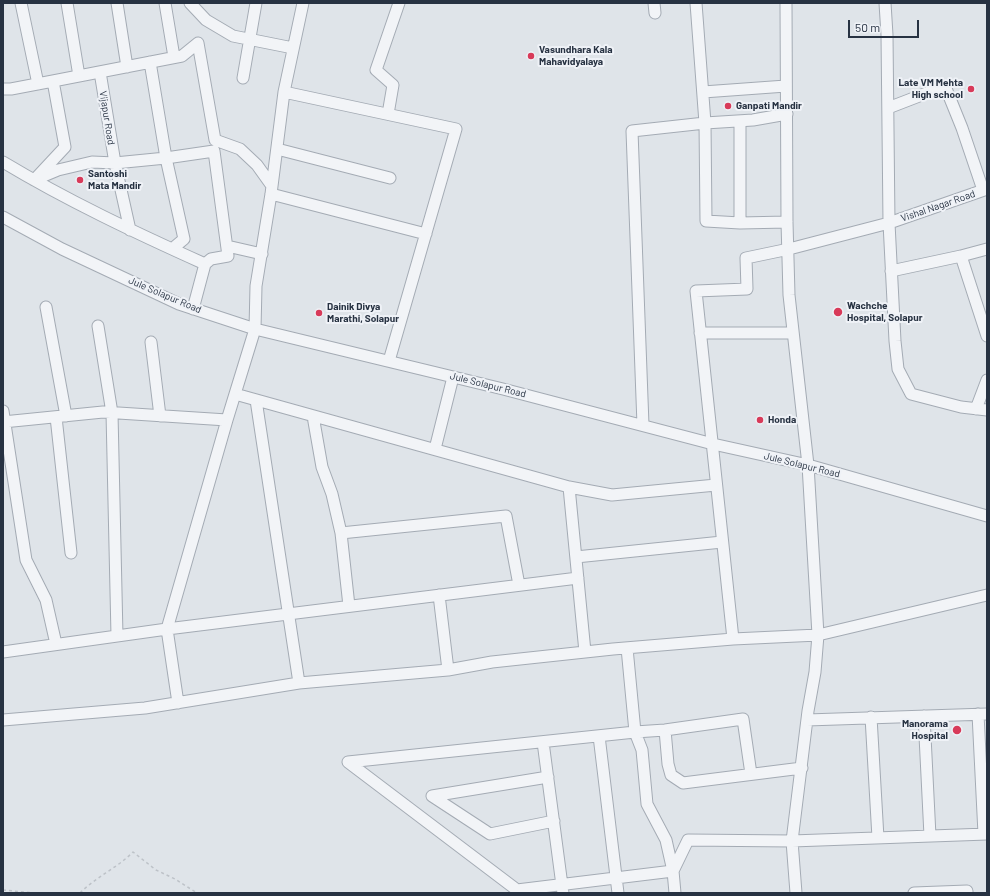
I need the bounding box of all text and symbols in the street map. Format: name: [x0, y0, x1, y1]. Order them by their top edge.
scale bar: [850, 12, 921, 38]
text: 50 m: [855, 20, 880, 34]
place label: Vasundhara Kala Mahavidyalaya: [539, 44, 613, 68]
marker: Vasundhara Kala Mahavidyalaya: [526, 51, 536, 61]
place label: Late VM Mehta High school: [898, 77, 963, 100]
marker: Late VM Mehta High school: [966, 84, 976, 94]
street label: Vijapur Road: [97, 90, 117, 146]
place label: Ganpati Mandir: [736, 100, 802, 112]
marker: Ganpati Mandir: [723, 101, 733, 111]
place label: Santoshi Mata Mandir: [88, 168, 141, 192]
marker: Santoshi Mata Mandir: [75, 175, 85, 185]
street label: Vishal Nagar Road: [899, 188, 977, 224]
street label: Jule Solapur Road: [127, 274, 203, 316]
place label: Wachche Hospital, Solapur: [847, 300, 922, 324]
place label: Dainik Divya Marathi, Solapur: [327, 301, 399, 324]
marker: Wachche Hospital, Solapur: [832, 306, 844, 318]
marker: Dainik Divya Marathi, Solapur: [314, 308, 324, 318]
street label: Jule Solapur Road: [449, 370, 527, 400]
place label: Honda: [768, 414, 796, 426]
marker: Honda: [755, 415, 765, 425]
street label: Jule Solapur Road: [763, 450, 841, 480]
place label: Manorama Hospital: [902, 718, 948, 742]
marker: Manorama Hospital: [951, 724, 963, 736]

